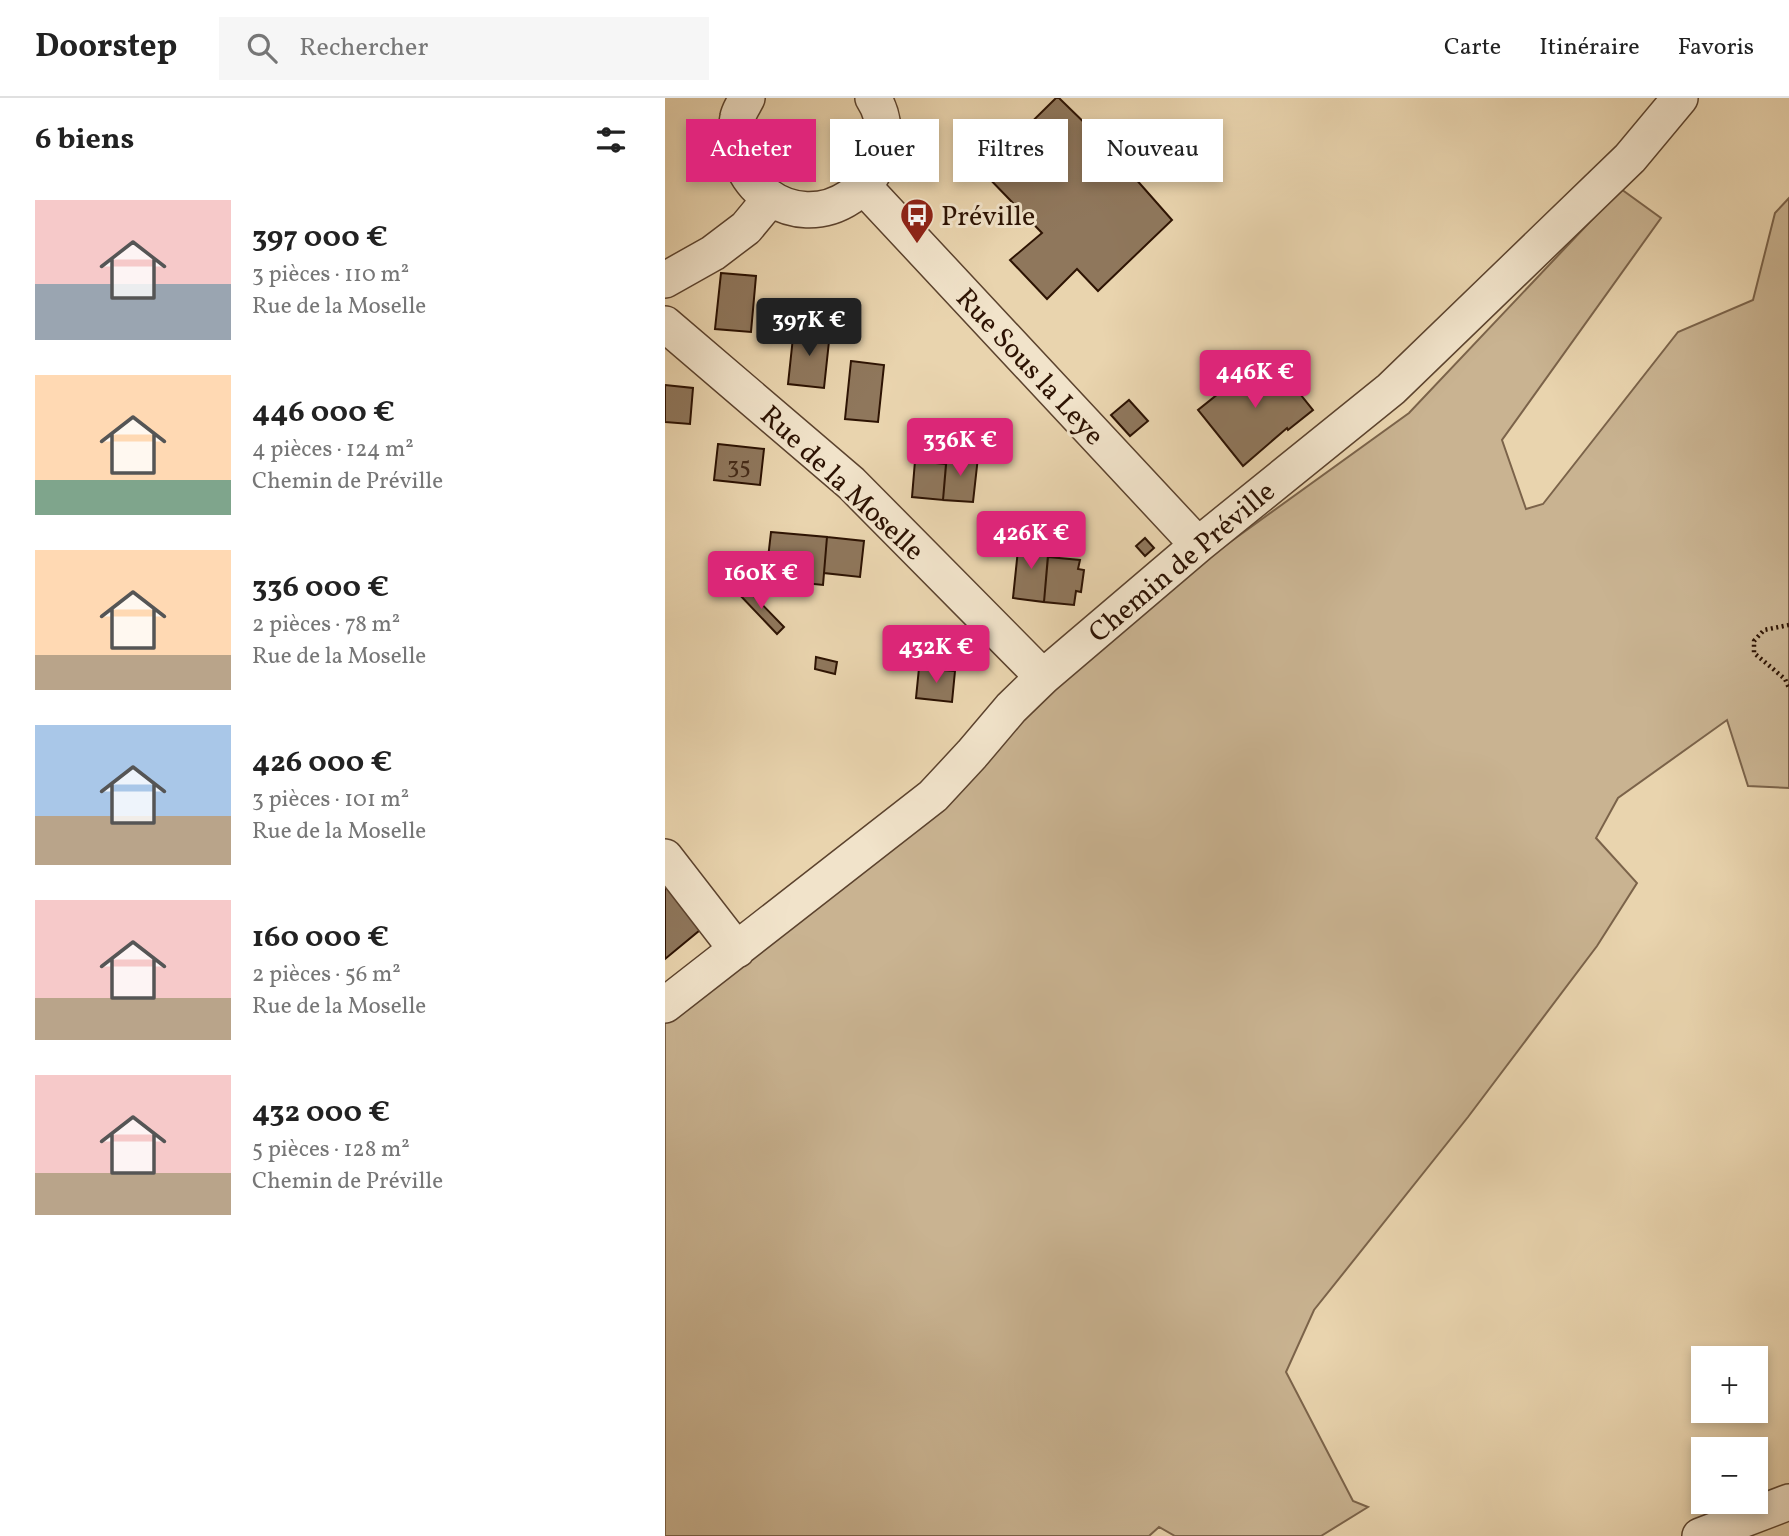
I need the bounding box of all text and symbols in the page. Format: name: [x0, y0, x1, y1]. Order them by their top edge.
search box: [219, 17, 709, 80]
text: Doorstep: [35, 25, 177, 71]
icon: search: [243, 29, 281, 67]
text: Rechercher: [299, 30, 428, 66]
text: Carte: [1444, 31, 1501, 65]
text: Itinéraire: [1539, 31, 1640, 65]
text: Favoris: [1678, 31, 1754, 65]
text: 6 biens: [35, 119, 134, 161]
chip: Acheter: [686, 119, 816, 182]
chip: Louer: [830, 119, 939, 182]
chip: Filtres: [953, 119, 1068, 182]
chip: Nouveau: [1082, 119, 1223, 182]
icon: filters: [592, 121, 630, 159]
bus stop icon: Préville: [898, 196, 936, 245]
place label: Préville: [941, 198, 1035, 237]
text: 397 000 €: [252, 217, 388, 259]
icon: home: [91, 228, 175, 312]
text: 3 pièces · 110 m²: [252, 259, 409, 291]
street label: Rue Sous la Leye: [946, 280, 1112, 455]
text: Rue de la Moselle: [252, 291, 426, 323]
pin: 397K €: [752, 299, 866, 358]
text: 397K €: [772, 305, 846, 337]
pin: 446K €: [1198, 350, 1312, 410]
text: 446K €: [1216, 357, 1294, 389]
text: 446 000 €: [252, 392, 395, 434]
street label: Rue de la Moselle: [750, 397, 932, 570]
icon: home: [91, 403, 175, 487]
pin: 336K €: [903, 418, 1017, 478]
text: 336K €: [923, 425, 997, 457]
text: 4 pièces · 124 m²: [252, 434, 414, 466]
house number: 35: [727, 450, 751, 484]
text: Chemin de Préville: [252, 466, 443, 498]
street label: Chemin de Préville: [1081, 473, 1284, 653]
pin: 426K €: [974, 512, 1088, 571]
text: 426K €: [993, 518, 1069, 550]
pin: 160K €: [704, 552, 818, 611]
text: 160K €: [724, 558, 798, 590]
text: 336 000 €: [252, 567, 389, 609]
icon: home: [91, 578, 175, 662]
text: 2 pièces · 78 m²: [252, 609, 400, 641]
pin: 432K €: [879, 626, 993, 685]
text: 432K €: [898, 632, 974, 664]
text: Rue de la Moselle: [252, 641, 426, 673]
text: 426 000 €: [252, 742, 392, 784]
icon: home: [91, 753, 175, 837]
text: 3 pièces · 101 m²: [252, 784, 409, 816]
text: Rue de la Moselle: [252, 816, 426, 848]
text: 160 000 €: [252, 917, 389, 959]
icon: home: [91, 928, 175, 1012]
text: 2 pièces · 56 m²: [252, 959, 401, 991]
text: Rue de la Moselle: [252, 991, 426, 1023]
text: 432 000 €: [252, 1092, 390, 1134]
icon: home: [91, 1103, 175, 1187]
text: 5 pièces · 128 m²: [252, 1134, 410, 1166]
text: Chemin de Préville: [252, 1166, 443, 1198]
map controls: [1691, 1346, 1768, 1514]
button: +: [1691, 1346, 1768, 1423]
button: −: [1691, 1437, 1768, 1514]

